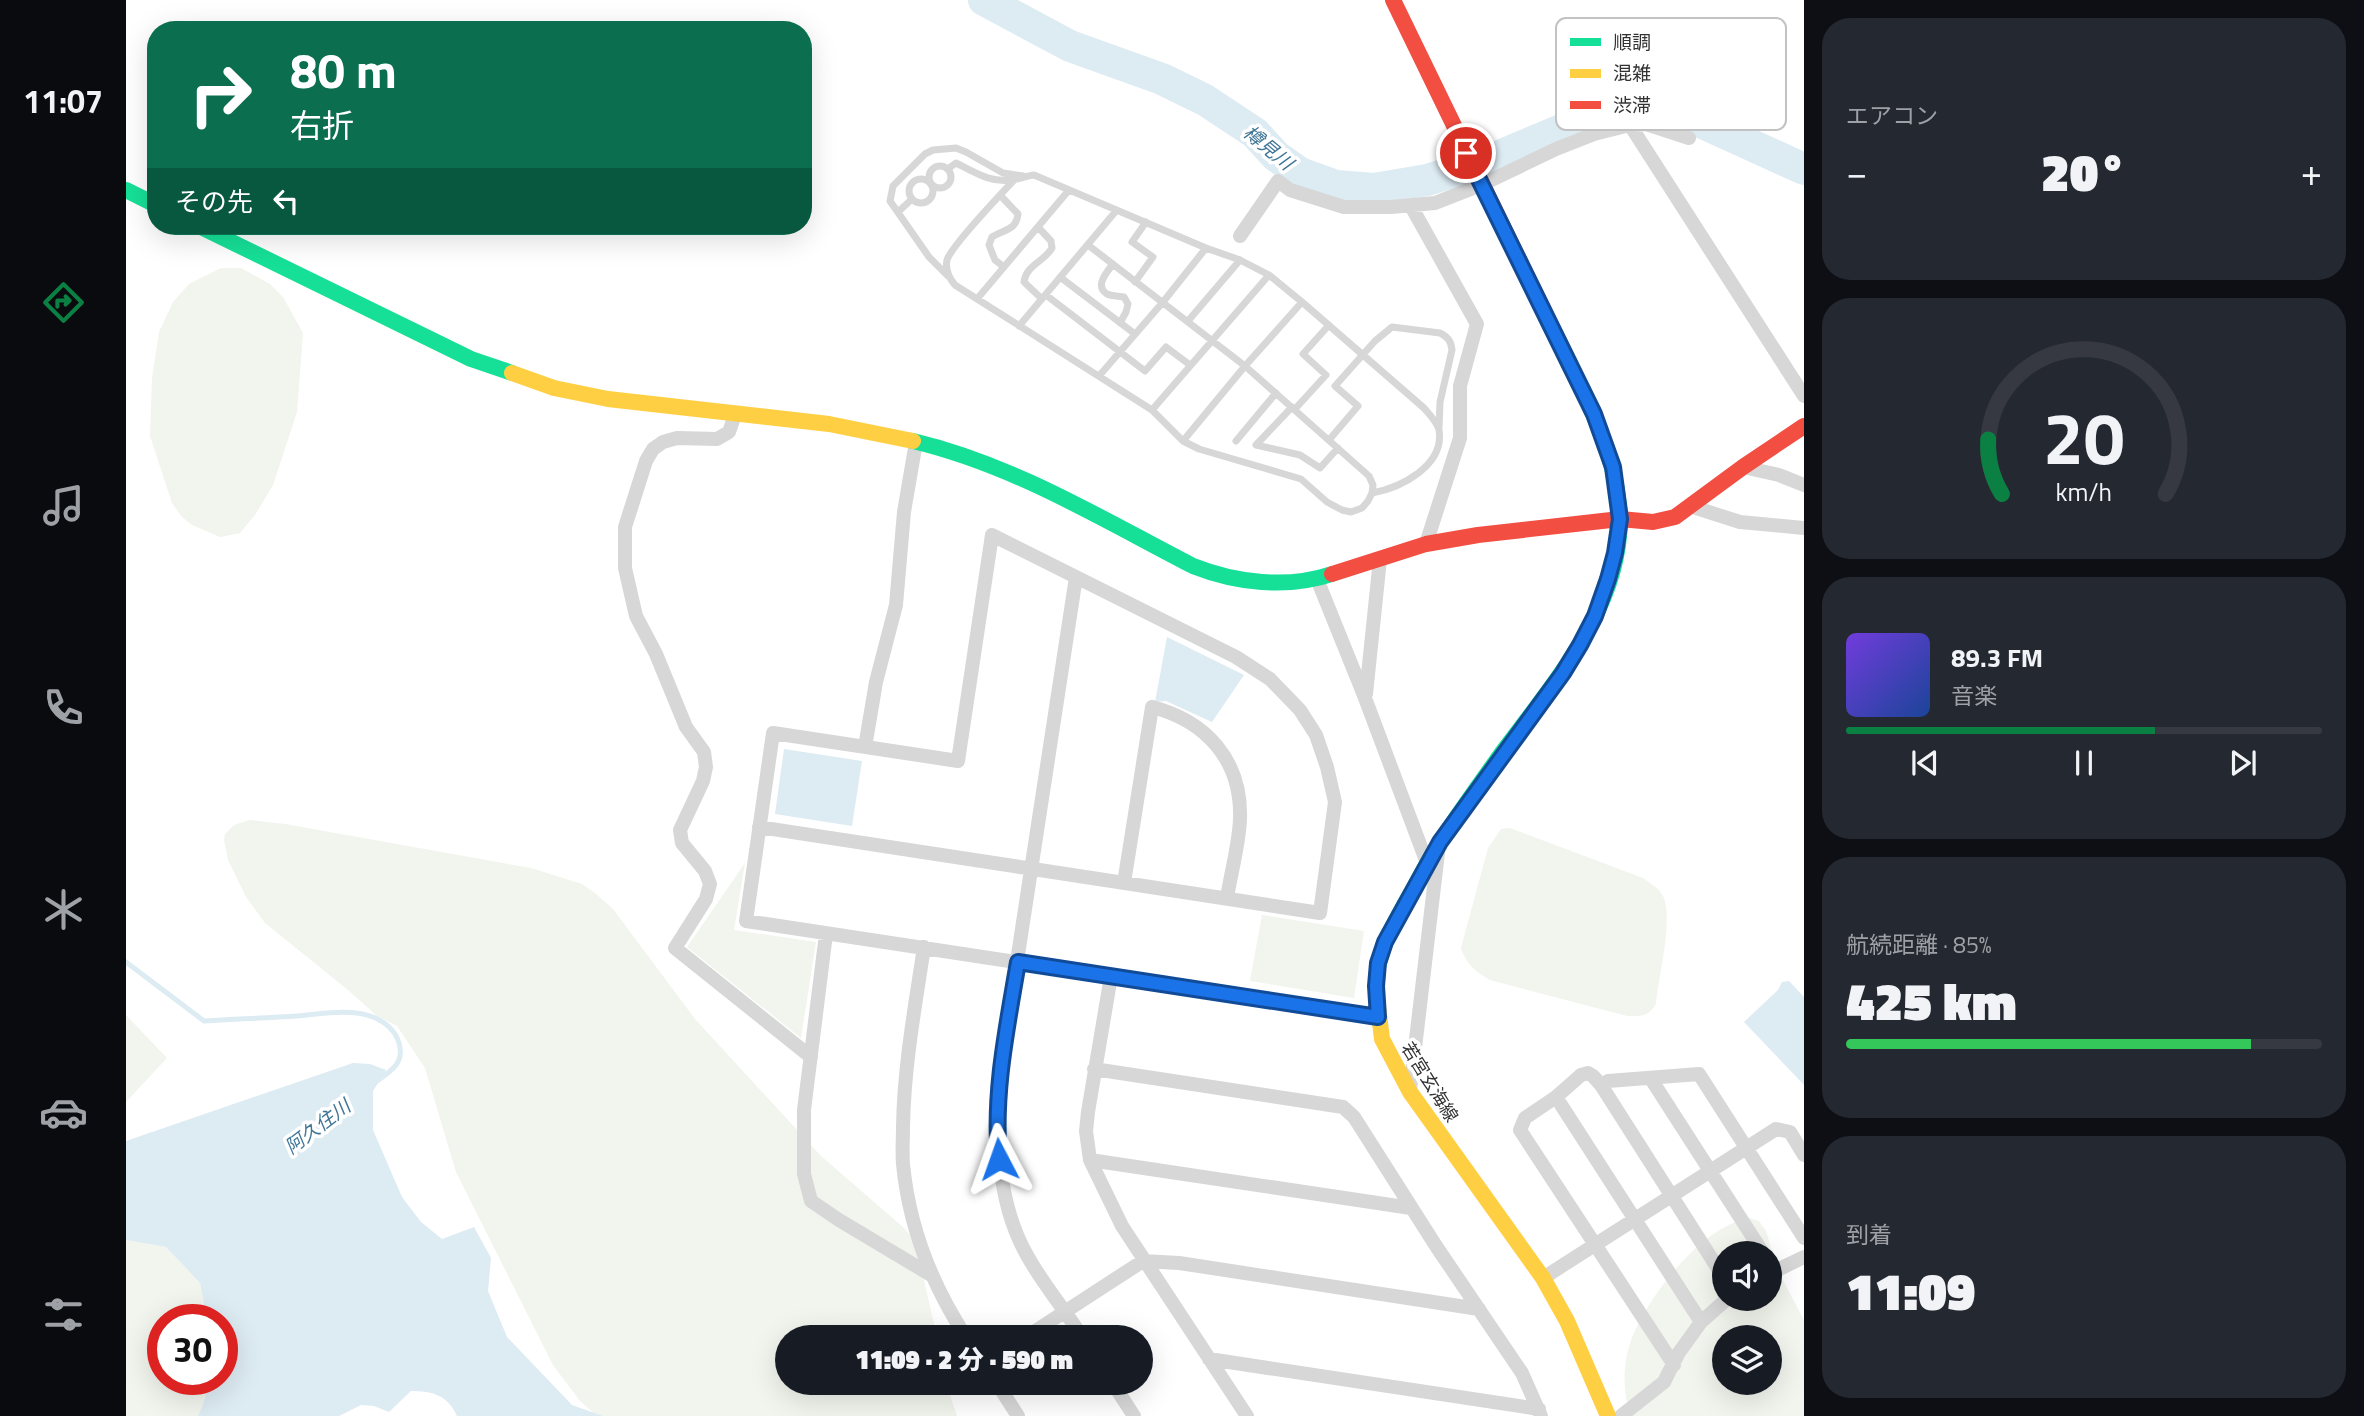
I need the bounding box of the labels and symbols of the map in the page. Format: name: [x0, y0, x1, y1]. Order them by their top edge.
legend: [1556, 18, 1786, 130]
text: 順調: [1613, 27, 1651, 56]
text: 混雑: [1613, 58, 1651, 87]
text: 渋滞: [1613, 90, 1651, 119]
water label: 樽見川: [1238, 118, 1302, 178]
pin: [1436, 123, 1496, 183]
street label: 若宮玄海線: [1395, 1037, 1465, 1127]
water label: 阿久住川: [278, 1090, 358, 1160]
position arrow: [962, 1122, 1036, 1196]
speed limit sign: 30: [147, 1304, 238, 1395]

